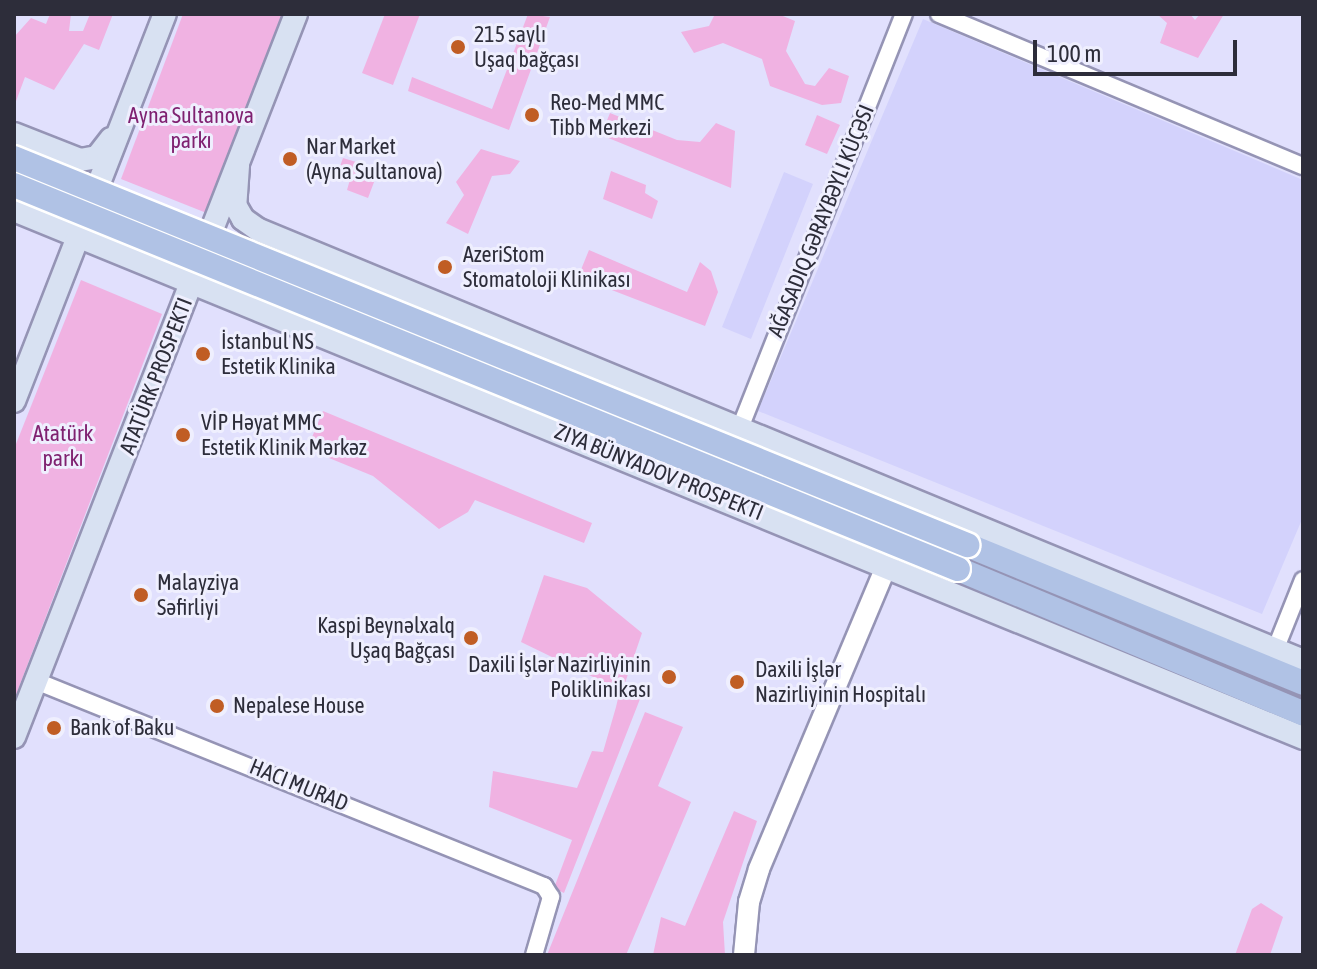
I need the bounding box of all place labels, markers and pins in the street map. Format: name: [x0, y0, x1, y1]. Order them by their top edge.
place label: 215 saylı Uşaq bağçası: [474, 21, 579, 72]
marker: 215 saylı Uşaq bağçası: [449, 38, 467, 56]
place label: Reo-Med MMC Tibb Merkezi: [550, 89, 664, 140]
marker: Reo-Med MMC Tibb Merkezi: [521, 104, 543, 126]
place label: Nar Market (Ayna Sultanova): [306, 133, 442, 184]
marker: Nar Market (Ayna Sultanova): [281, 150, 299, 168]
place label: AzeriStom Stomatoloji Klinikası: [463, 241, 630, 292]
marker: AzeriStom Stomatoloji Klinikası: [434, 256, 456, 278]
place label: İstanbul NS Estetik Klinika: [221, 328, 336, 380]
marker: İstanbul NS Estetik Klinika: [192, 343, 214, 365]
place label: VİP Həyat MMC Estetik Klinik Mərkəz: [201, 409, 367, 460]
marker: VİP Həyat MMC Estetik Klinik Mərkəz: [172, 424, 194, 446]
place label: Malayziya Səfirliyi: [157, 569, 239, 620]
marker: Malayziya Səfirliyi: [132, 586, 150, 604]
place label: Kaspi Beynəlxalq Uşaq Bağçası: [317, 612, 455, 664]
marker: Kaspi Beynəlxalq Uşaq Bağçası: [462, 629, 480, 647]
place label: Daxili İşlər Nazirliyinin Poliklinikası: [468, 651, 651, 702]
place label: Daxili İşlər Nazirliyinin Hospitalı: [755, 656, 926, 708]
marker: Daxili İşlər Nazirliyinin Poliklinikası: [658, 666, 680, 688]
marker: Daxili İşlər Nazirliyinin Hospitalı: [726, 671, 748, 693]
place label: Nepalese House: [233, 693, 364, 719]
marker: Nepalese House: [208, 697, 226, 715]
place label: Bank of Baku: [70, 715, 174, 741]
marker: Bank of Baku: [45, 719, 63, 737]

